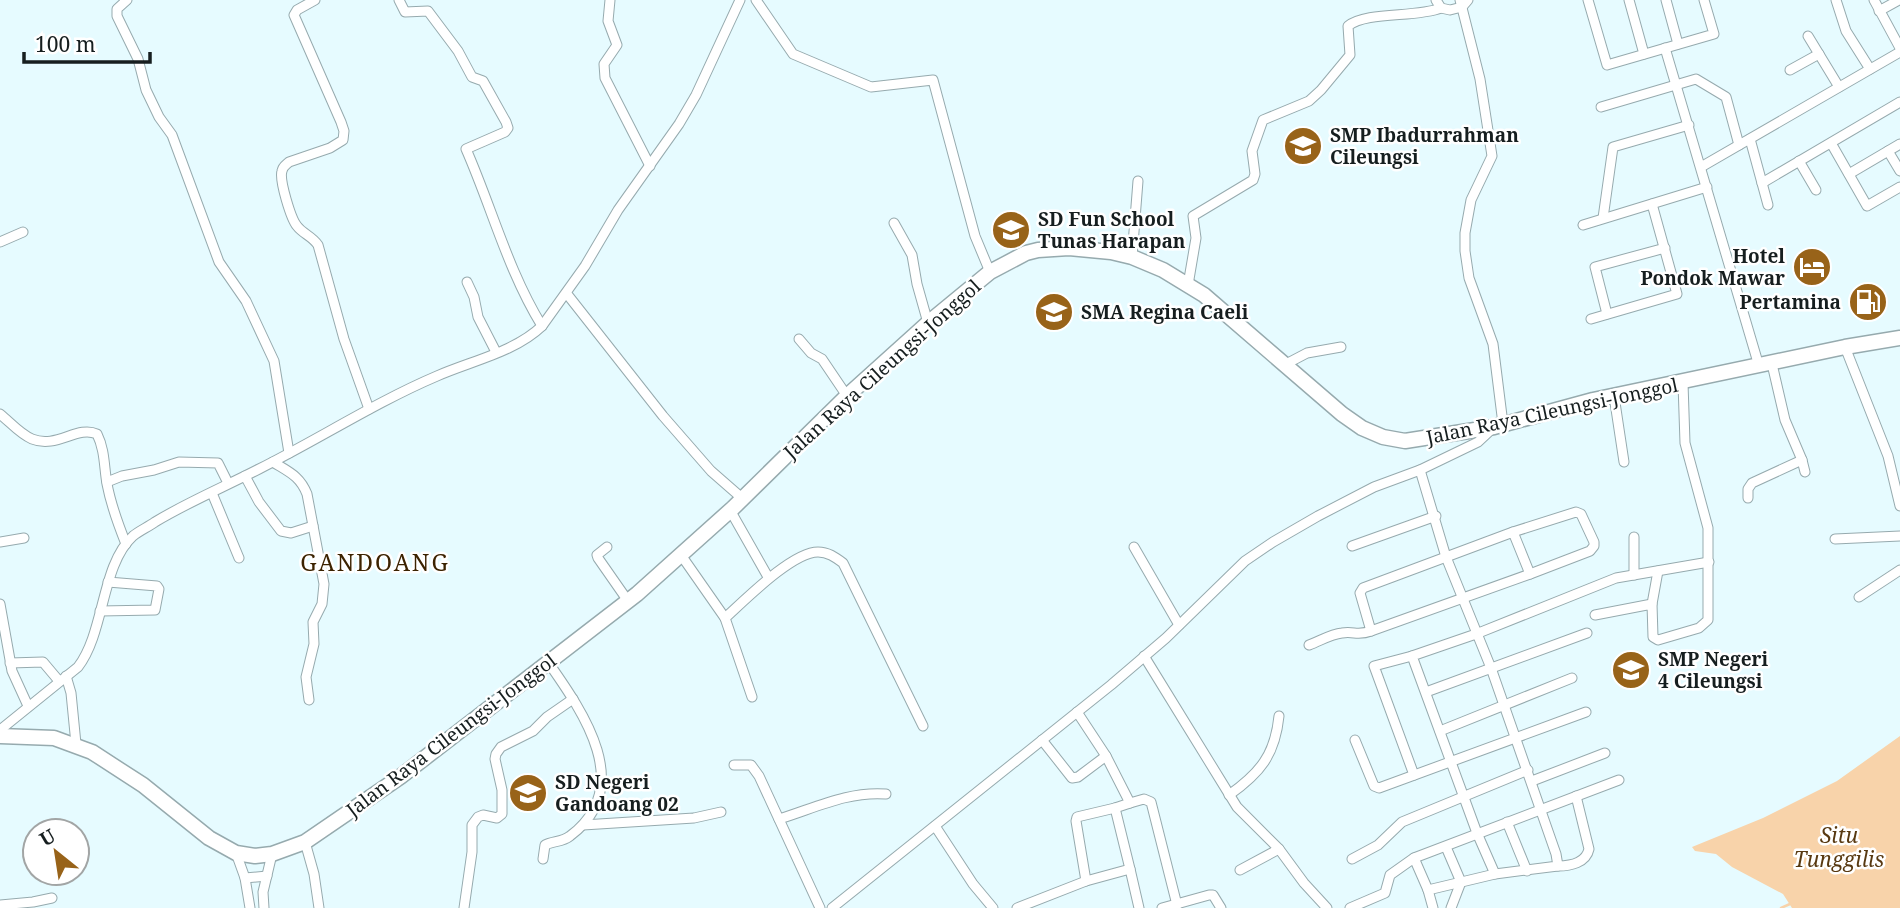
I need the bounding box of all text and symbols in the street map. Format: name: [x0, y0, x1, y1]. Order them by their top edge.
scale bar: [24, 21, 150, 65]
text: 100 m: [35, 30, 96, 58]
place label: SMP Ibadurrahman Cileungsi: [1330, 122, 1519, 170]
school or university icon: SMP Ibadurrahman Cileungsi: [1282, 125, 1324, 167]
place label: SD Fun School Tunas Harapan: [1038, 206, 1186, 254]
school or university icon: SD Fun School Tunas Harapan: [990, 209, 1032, 251]
place label: Hotel Pondok Mawar: [1640, 243, 1785, 291]
hotel icon: Hotel Pondok Mawar: [1791, 246, 1833, 288]
street label: Jalan Raya Cileungsi-Jonggol: [777, 273, 986, 465]
fuel station icon: Pertamina: [1847, 281, 1889, 323]
place label: Pertamina: [1739, 289, 1841, 315]
school or university icon: SMA Regina Caeli: [1033, 291, 1075, 333]
place label: SMA Regina Caeli: [1081, 299, 1249, 325]
street label: Jalan Raya Cileungsi-Jonggol: [1423, 372, 1680, 451]
district label: GANDOANG: [300, 546, 450, 578]
place label: SMP Negeri 4 Cileungsi: [1658, 646, 1768, 694]
street label: Jalan Raya Cileungsi-Jonggol: [340, 647, 561, 823]
school or university icon: SMP Negeri 4 Cileungsi: [1610, 649, 1652, 691]
place label: SD Negeri Gandoang 02: [555, 769, 679, 817]
school or university icon: SD Negeri Gandoang 02: [507, 772, 549, 814]
north arrow: [21, 817, 91, 887]
water label: Situ Tunggilis: [1794, 821, 1884, 873]
text: U: [35, 822, 60, 852]

